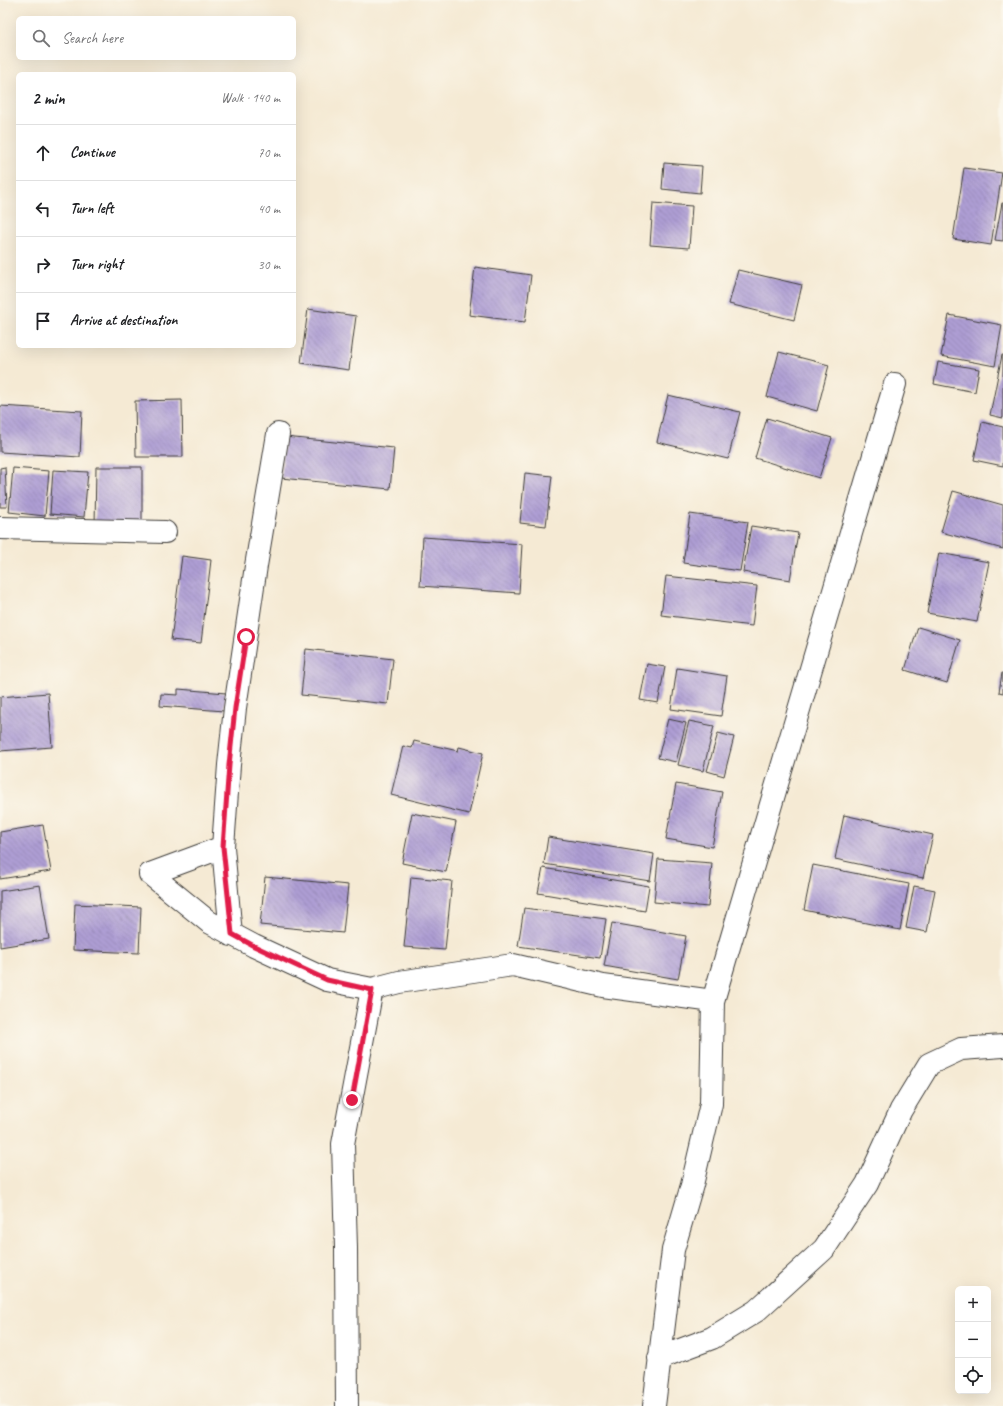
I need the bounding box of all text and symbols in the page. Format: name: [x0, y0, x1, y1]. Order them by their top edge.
search box: [16, 16, 296, 60]
icon: search: [30, 27, 52, 49]
text: Search here: [62, 29, 123, 48]
text: 2 min: [32, 88, 65, 109]
text: Walk · 140 m: [221, 90, 280, 106]
icon: ahead: [32, 142, 54, 164]
text: Continue: [70, 143, 115, 162]
text: 70 m: [258, 145, 280, 161]
icon: left: [32, 198, 54, 220]
text: Turn left: [70, 199, 113, 218]
text: 40 m: [258, 201, 280, 217]
icon: right: [32, 254, 54, 276]
text: Turn right: [70, 255, 123, 274]
text: 30 m: [258, 257, 280, 273]
icon: arrive: [32, 310, 54, 332]
text: Arrive at destination: [70, 311, 177, 330]
route start: [237, 628, 255, 646]
route end: [343, 1091, 361, 1109]
map controls: [955, 1286, 991, 1394]
button: +: [955, 1286, 991, 1322]
button: −: [955, 1322, 991, 1358]
button: locate: [955, 1358, 991, 1394]

